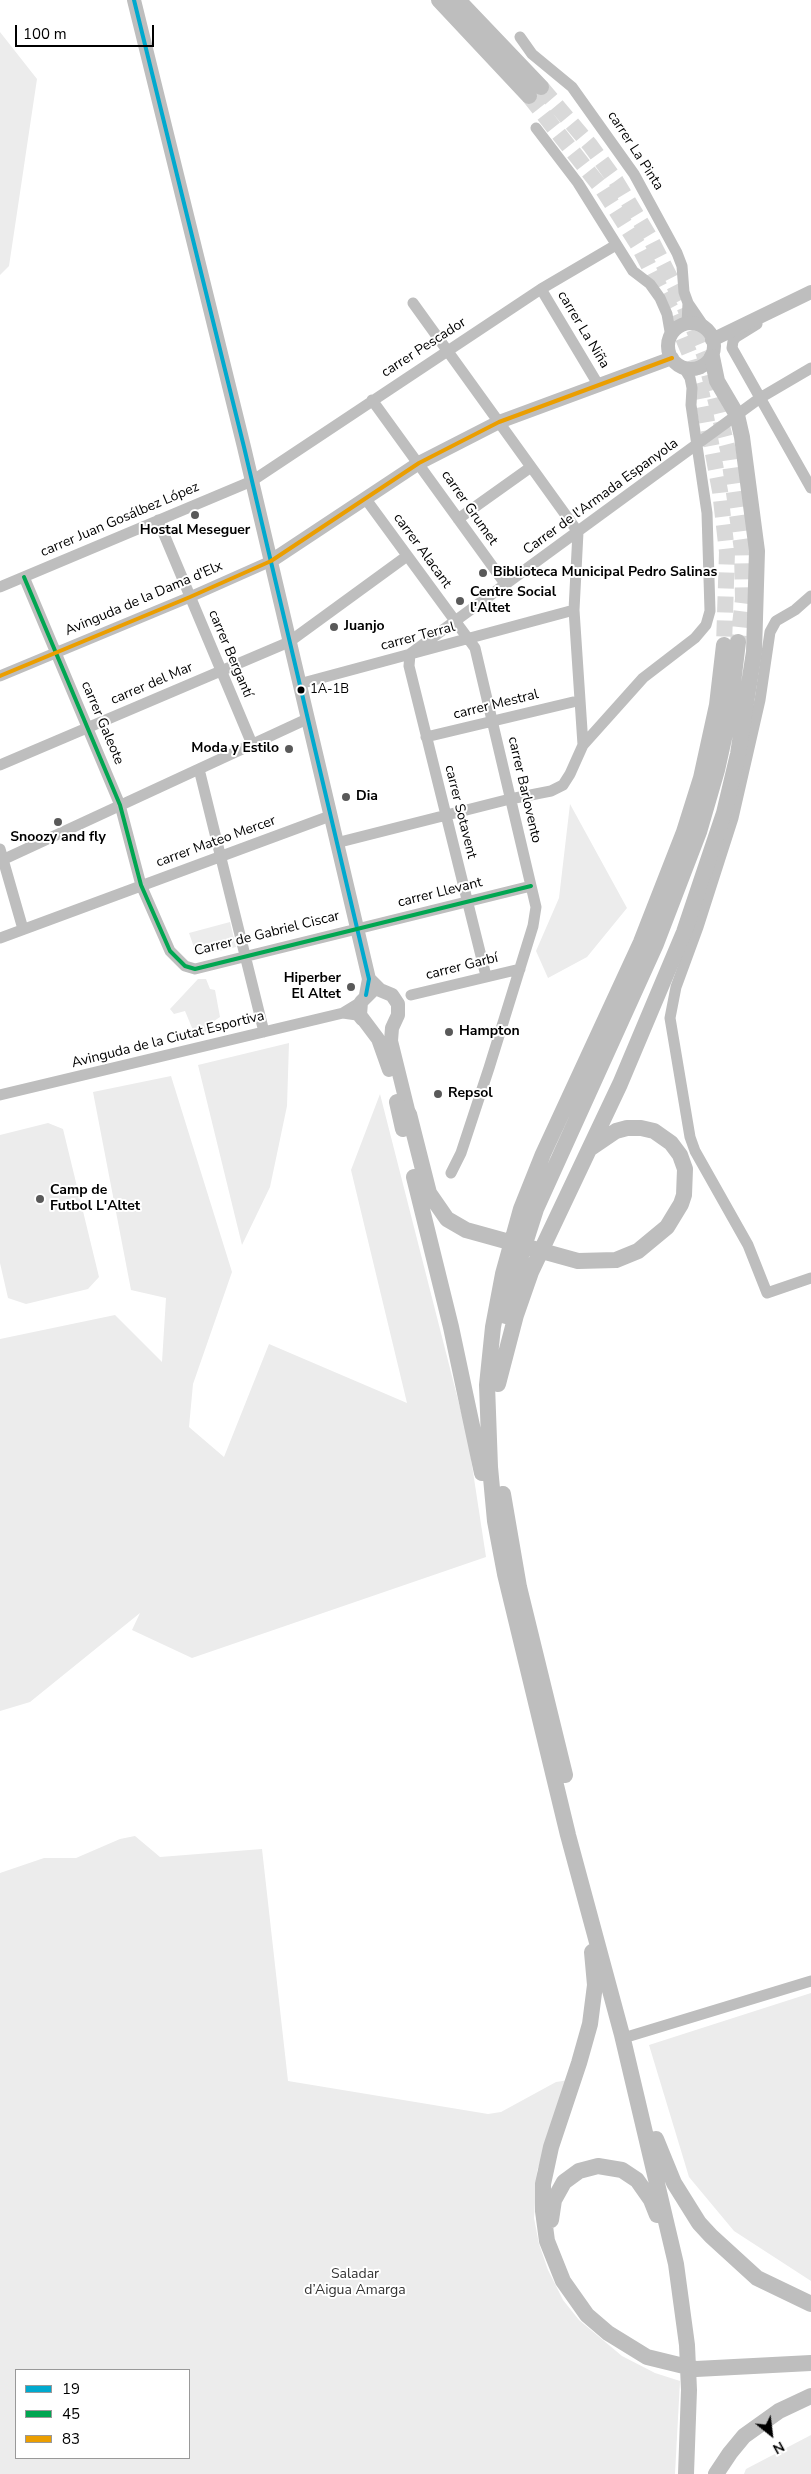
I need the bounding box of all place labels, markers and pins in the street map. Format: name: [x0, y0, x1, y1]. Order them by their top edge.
marker: Hostal Meseguer: [189, 509, 201, 521]
place label: Hostal Meseguer: [140, 523, 250, 539]
place label: Biblioteca Municipal Pedro Salinas: [493, 565, 717, 581]
marker: Biblioteca Municipal Pedro Salinas: [477, 567, 489, 579]
place label: Centre Social l'Altet: [470, 585, 556, 618]
marker: Centre Social l'Altet: [454, 595, 466, 607]
place label: Juanjo: [344, 619, 385, 635]
marker: Juanjo: [328, 621, 340, 633]
place label: 1A-1B: [310, 682, 349, 698]
marker: 1A-1B: [296, 685, 306, 695]
place label: Moda y Estilo: [191, 741, 279, 757]
marker: Moda y Estilo: [283, 743, 295, 755]
place label: Dia: [356, 789, 378, 805]
marker: Dia: [340, 791, 352, 803]
marker: Snoozy and fly: [52, 816, 64, 828]
place label: Snoozy and fly: [10, 830, 106, 846]
place label: Hiperber El Altet: [284, 971, 341, 1004]
marker: Hiperber El Altet: [345, 981, 357, 993]
place label: Hampton: [459, 1024, 520, 1040]
marker: Hampton: [443, 1026, 455, 1038]
place label: Repsol: [448, 1086, 493, 1102]
marker: Repsol: [432, 1088, 444, 1100]
place label: Camp de Futbol L'Altet: [50, 1183, 140, 1216]
marker: Camp de Futbol L'Altet: [34, 1193, 46, 1205]

